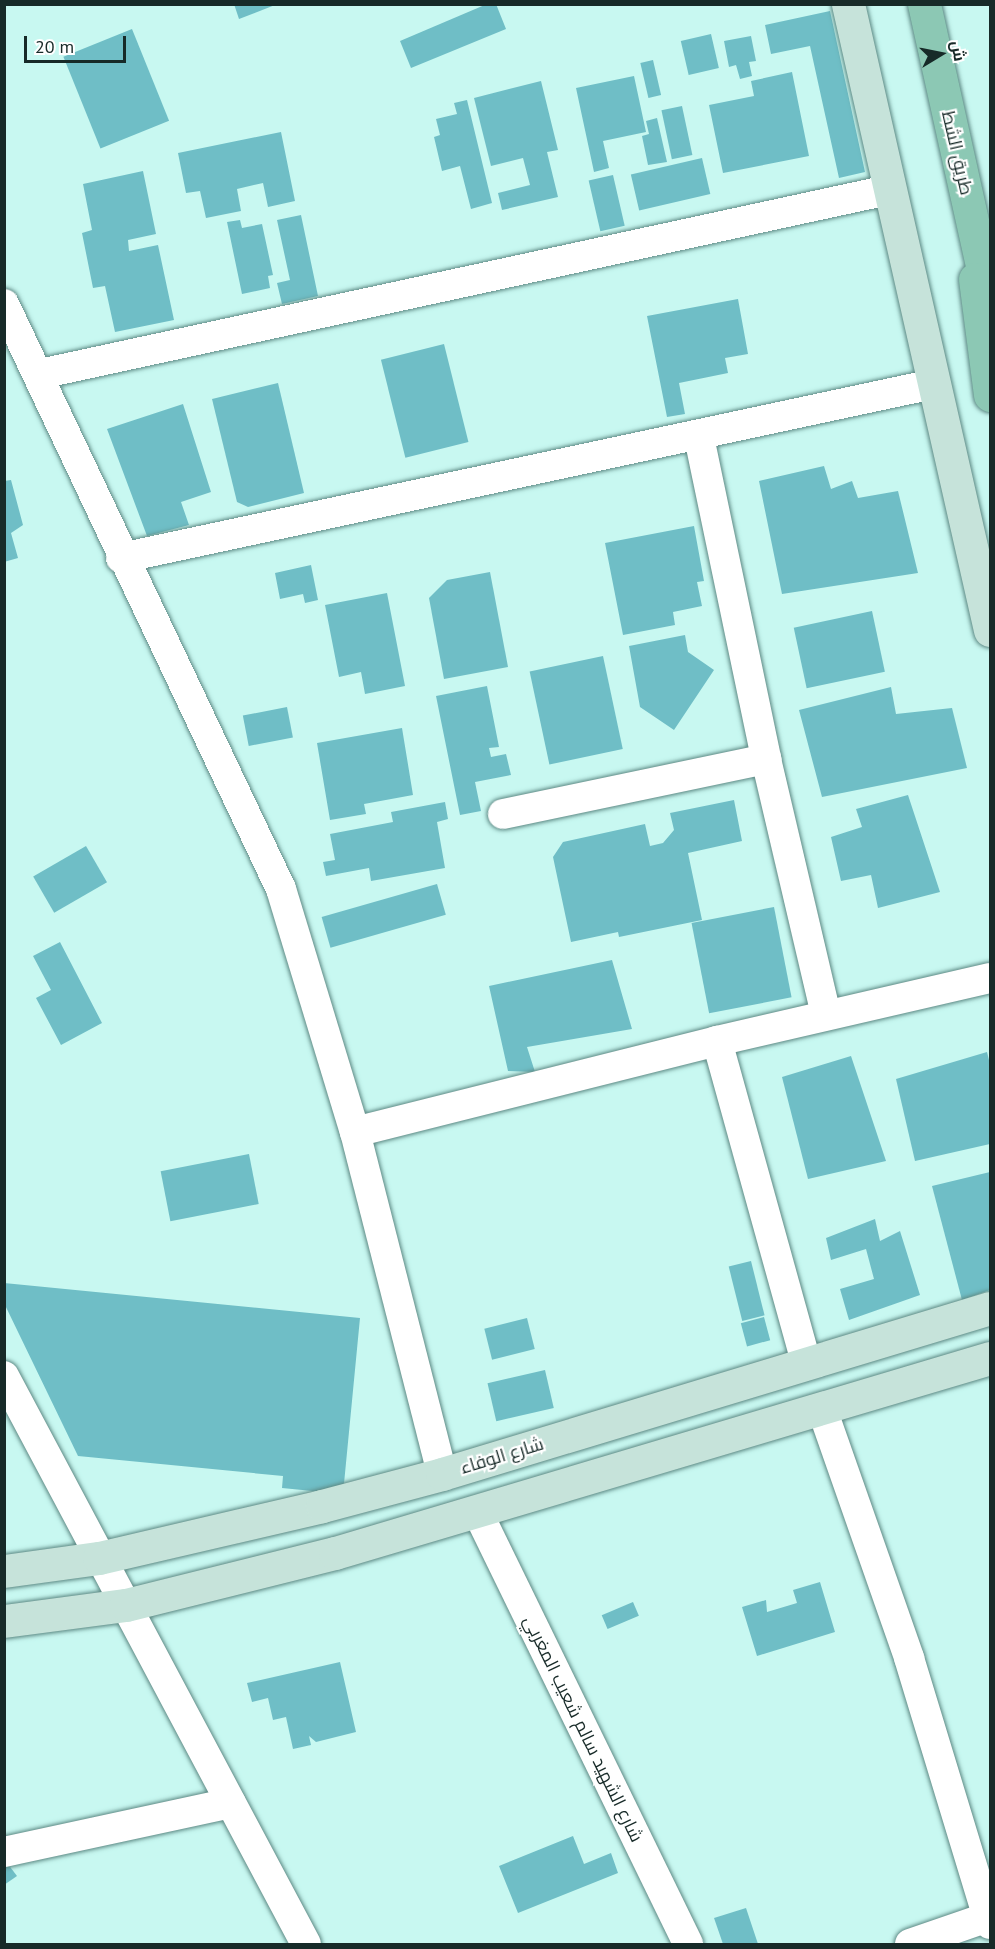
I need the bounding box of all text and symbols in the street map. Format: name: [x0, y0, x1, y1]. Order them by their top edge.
scale bar: [27, 24, 129, 62]
north arrow: [911, 24, 971, 84]
text: 20 m: [35, 35, 74, 58]
text: ش: [947, 39, 970, 63]
street label: طريق الشط: [937, 109, 977, 197]
street label: شارع الوفاء: [458, 1433, 546, 1479]
street label: شارع الشهيد سالم شعيب المغربي: [519, 1612, 647, 1846]

